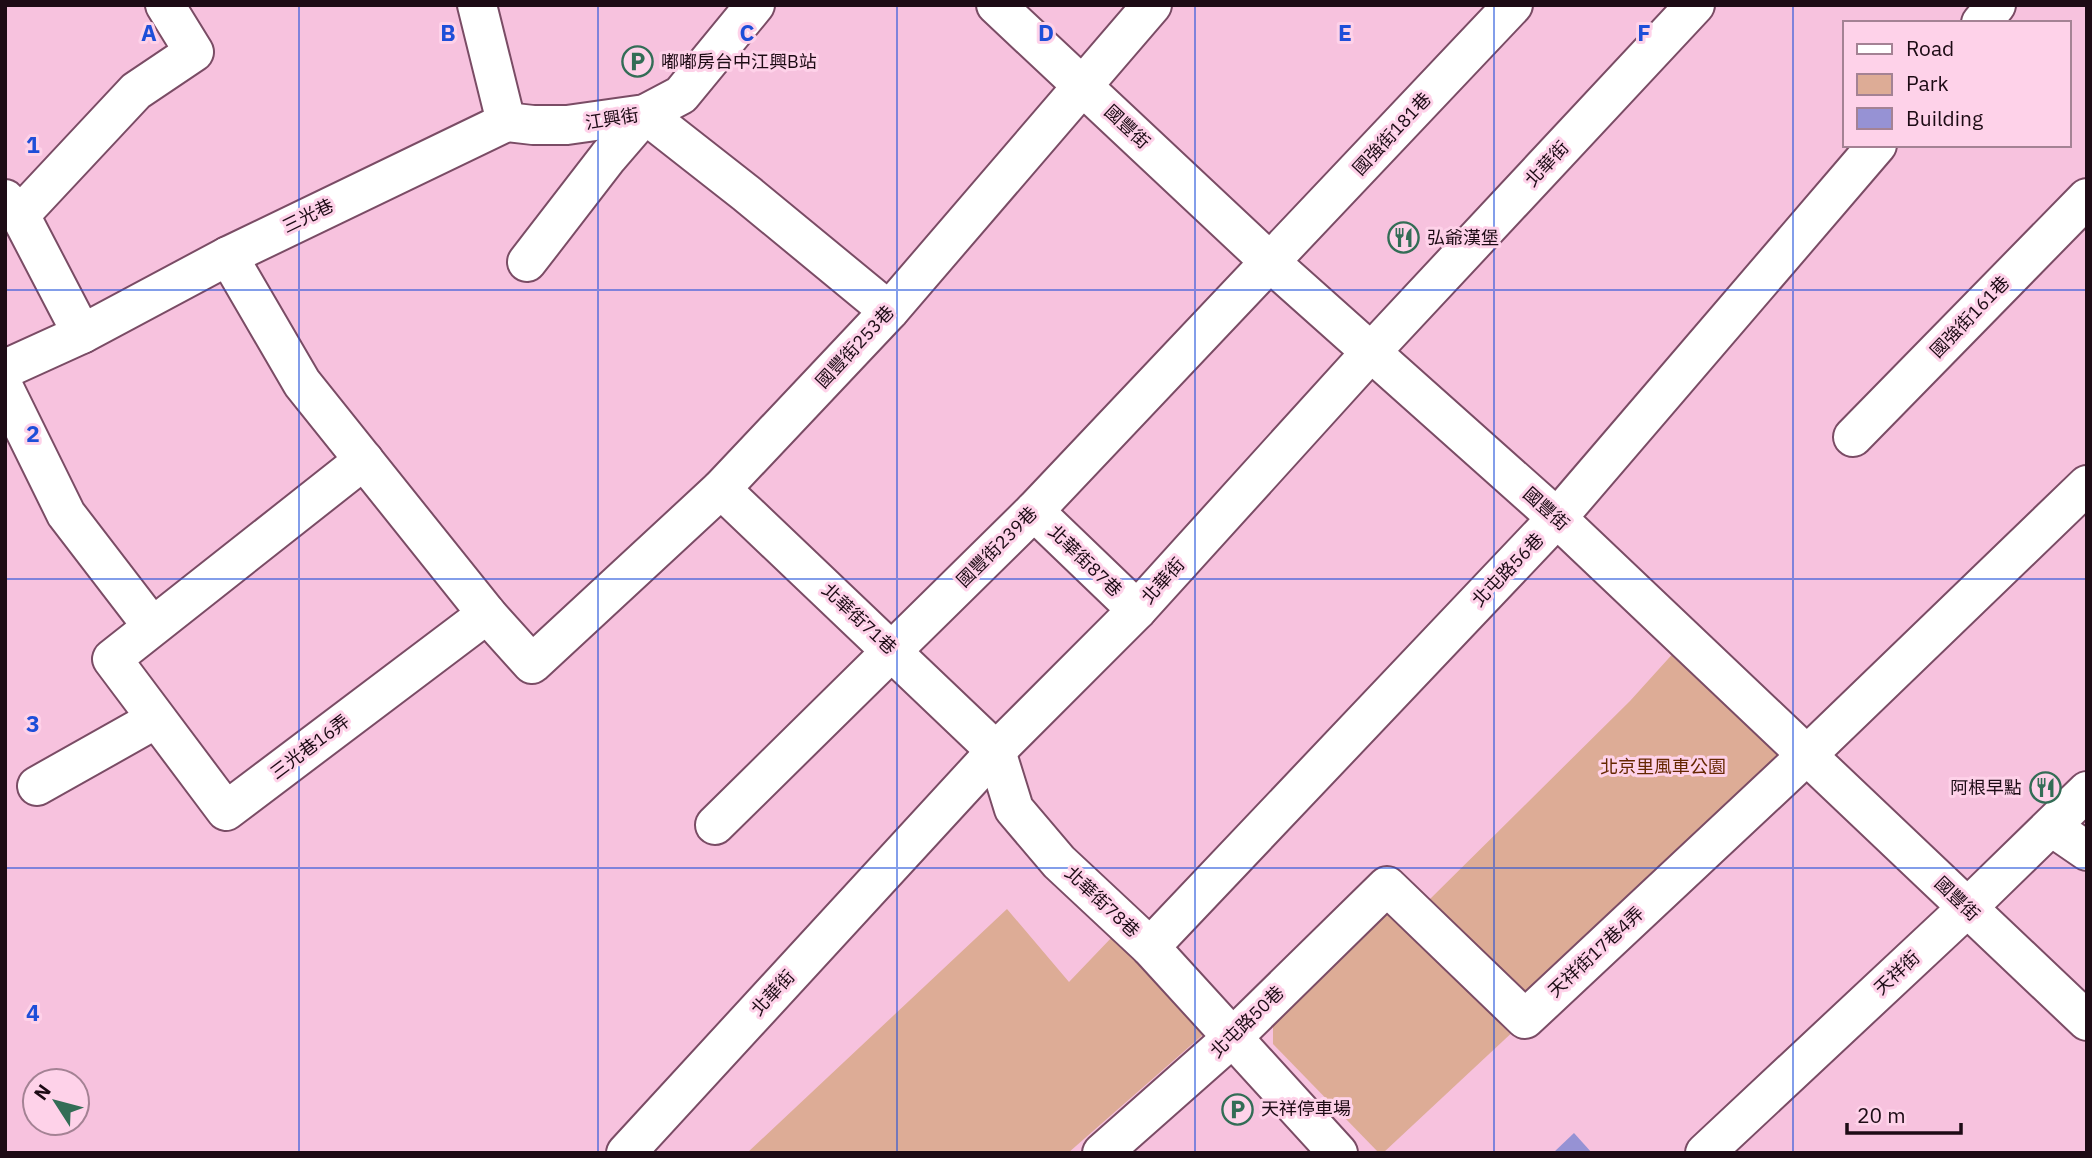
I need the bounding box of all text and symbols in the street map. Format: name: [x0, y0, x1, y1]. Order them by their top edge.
text: A: [141, 17, 157, 47]
text: B: [440, 17, 456, 47]
text: C: [740, 17, 755, 47]
text: D: [1038, 17, 1054, 47]
text: E: [1338, 17, 1352, 47]
text: F: [1637, 17, 1651, 47]
legend: [1843, 21, 2071, 147]
text: Road: [1906, 34, 1954, 62]
parking icon: 嘟嘟房台中江興B站: [621, 45, 655, 79]
place label: 嘟嘟房台中江興B站: [661, 50, 817, 73]
text: Park: [1906, 69, 1949, 97]
street label: 國強街181巷: [1348, 88, 1436, 180]
street label: 國豐街: [1100, 100, 1155, 153]
street label: 江興街: [583, 103, 640, 134]
text: Building: [1906, 104, 1983, 132]
text: 1: [26, 129, 40, 159]
street label: 北華街: [1520, 136, 1573, 191]
street label: 三光巷: [278, 193, 337, 238]
restaurant icon: 弘爺漢堡: [1387, 221, 1421, 255]
place label: 弘爺漢堡: [1427, 226, 1499, 249]
street label: 國強街161巷: [1925, 271, 2014, 362]
street label: 國豐街253巷: [811, 301, 899, 393]
text: 2: [26, 418, 40, 448]
street label: 國豐街: [1519, 482, 1574, 535]
street label: 國豐街239巷: [952, 502, 1042, 592]
street label: 北華街87巷: [1044, 520, 1127, 601]
street label: 北屯路56巷: [1467, 528, 1548, 611]
street label: 北華街: [1136, 553, 1189, 608]
street label: 北華街71巷: [817, 578, 901, 659]
text: 3: [26, 708, 40, 738]
street label: 三光巷16弄: [265, 709, 354, 784]
park label: 北京里風車公園: [1600, 755, 1726, 778]
restaurant icon: 阿根早點: [2028, 771, 2062, 805]
place label: 阿根早點: [1950, 776, 2022, 799]
street label: 北華街78巷: [1060, 861, 1144, 942]
street label: 國豐街: [1930, 872, 1985, 926]
street label: 天祥街17巷4弄: [1543, 901, 1648, 1002]
street label: 天祥街: [1869, 946, 1924, 999]
street label: 北華街: [746, 965, 799, 1020]
street label: 北屯路50巷: [1205, 981, 1288, 1062]
text: 4: [26, 997, 40, 1027]
north arrow: [21, 1067, 91, 1137]
text: N: [28, 1079, 56, 1105]
parking icon: 天祥停車場: [1221, 1092, 1255, 1126]
scale bar: [1847, 1092, 1961, 1136]
place label: 天祥停車場: [1261, 1097, 1351, 1120]
text: 20 m: [1857, 1101, 1906, 1129]

